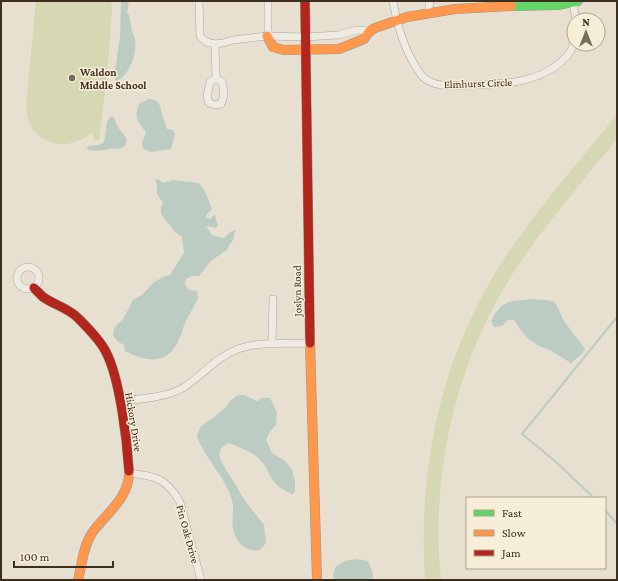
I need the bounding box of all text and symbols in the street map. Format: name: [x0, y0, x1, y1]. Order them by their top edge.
north arrow: [566, 12, 606, 52]
text: N: [582, 16, 590, 28]
place label: Waldon Middle School: [79, 66, 147, 91]
marker: Waldon Middle School: [67, 73, 77, 83]
street label: Elmhurst Circle: [444, 76, 513, 90]
street label: Joslyn Road: [291, 265, 304, 318]
street label: Hickory Drive: [122, 391, 145, 453]
legend: [466, 497, 606, 569]
street label: Pin Oak Drive: [174, 503, 202, 565]
text: Fast: [502, 506, 523, 520]
text: Slow: [502, 526, 526, 540]
scale bar: [14, 543, 113, 569]
text: Jam: [501, 546, 521, 560]
text: 100 m: [20, 550, 50, 564]

